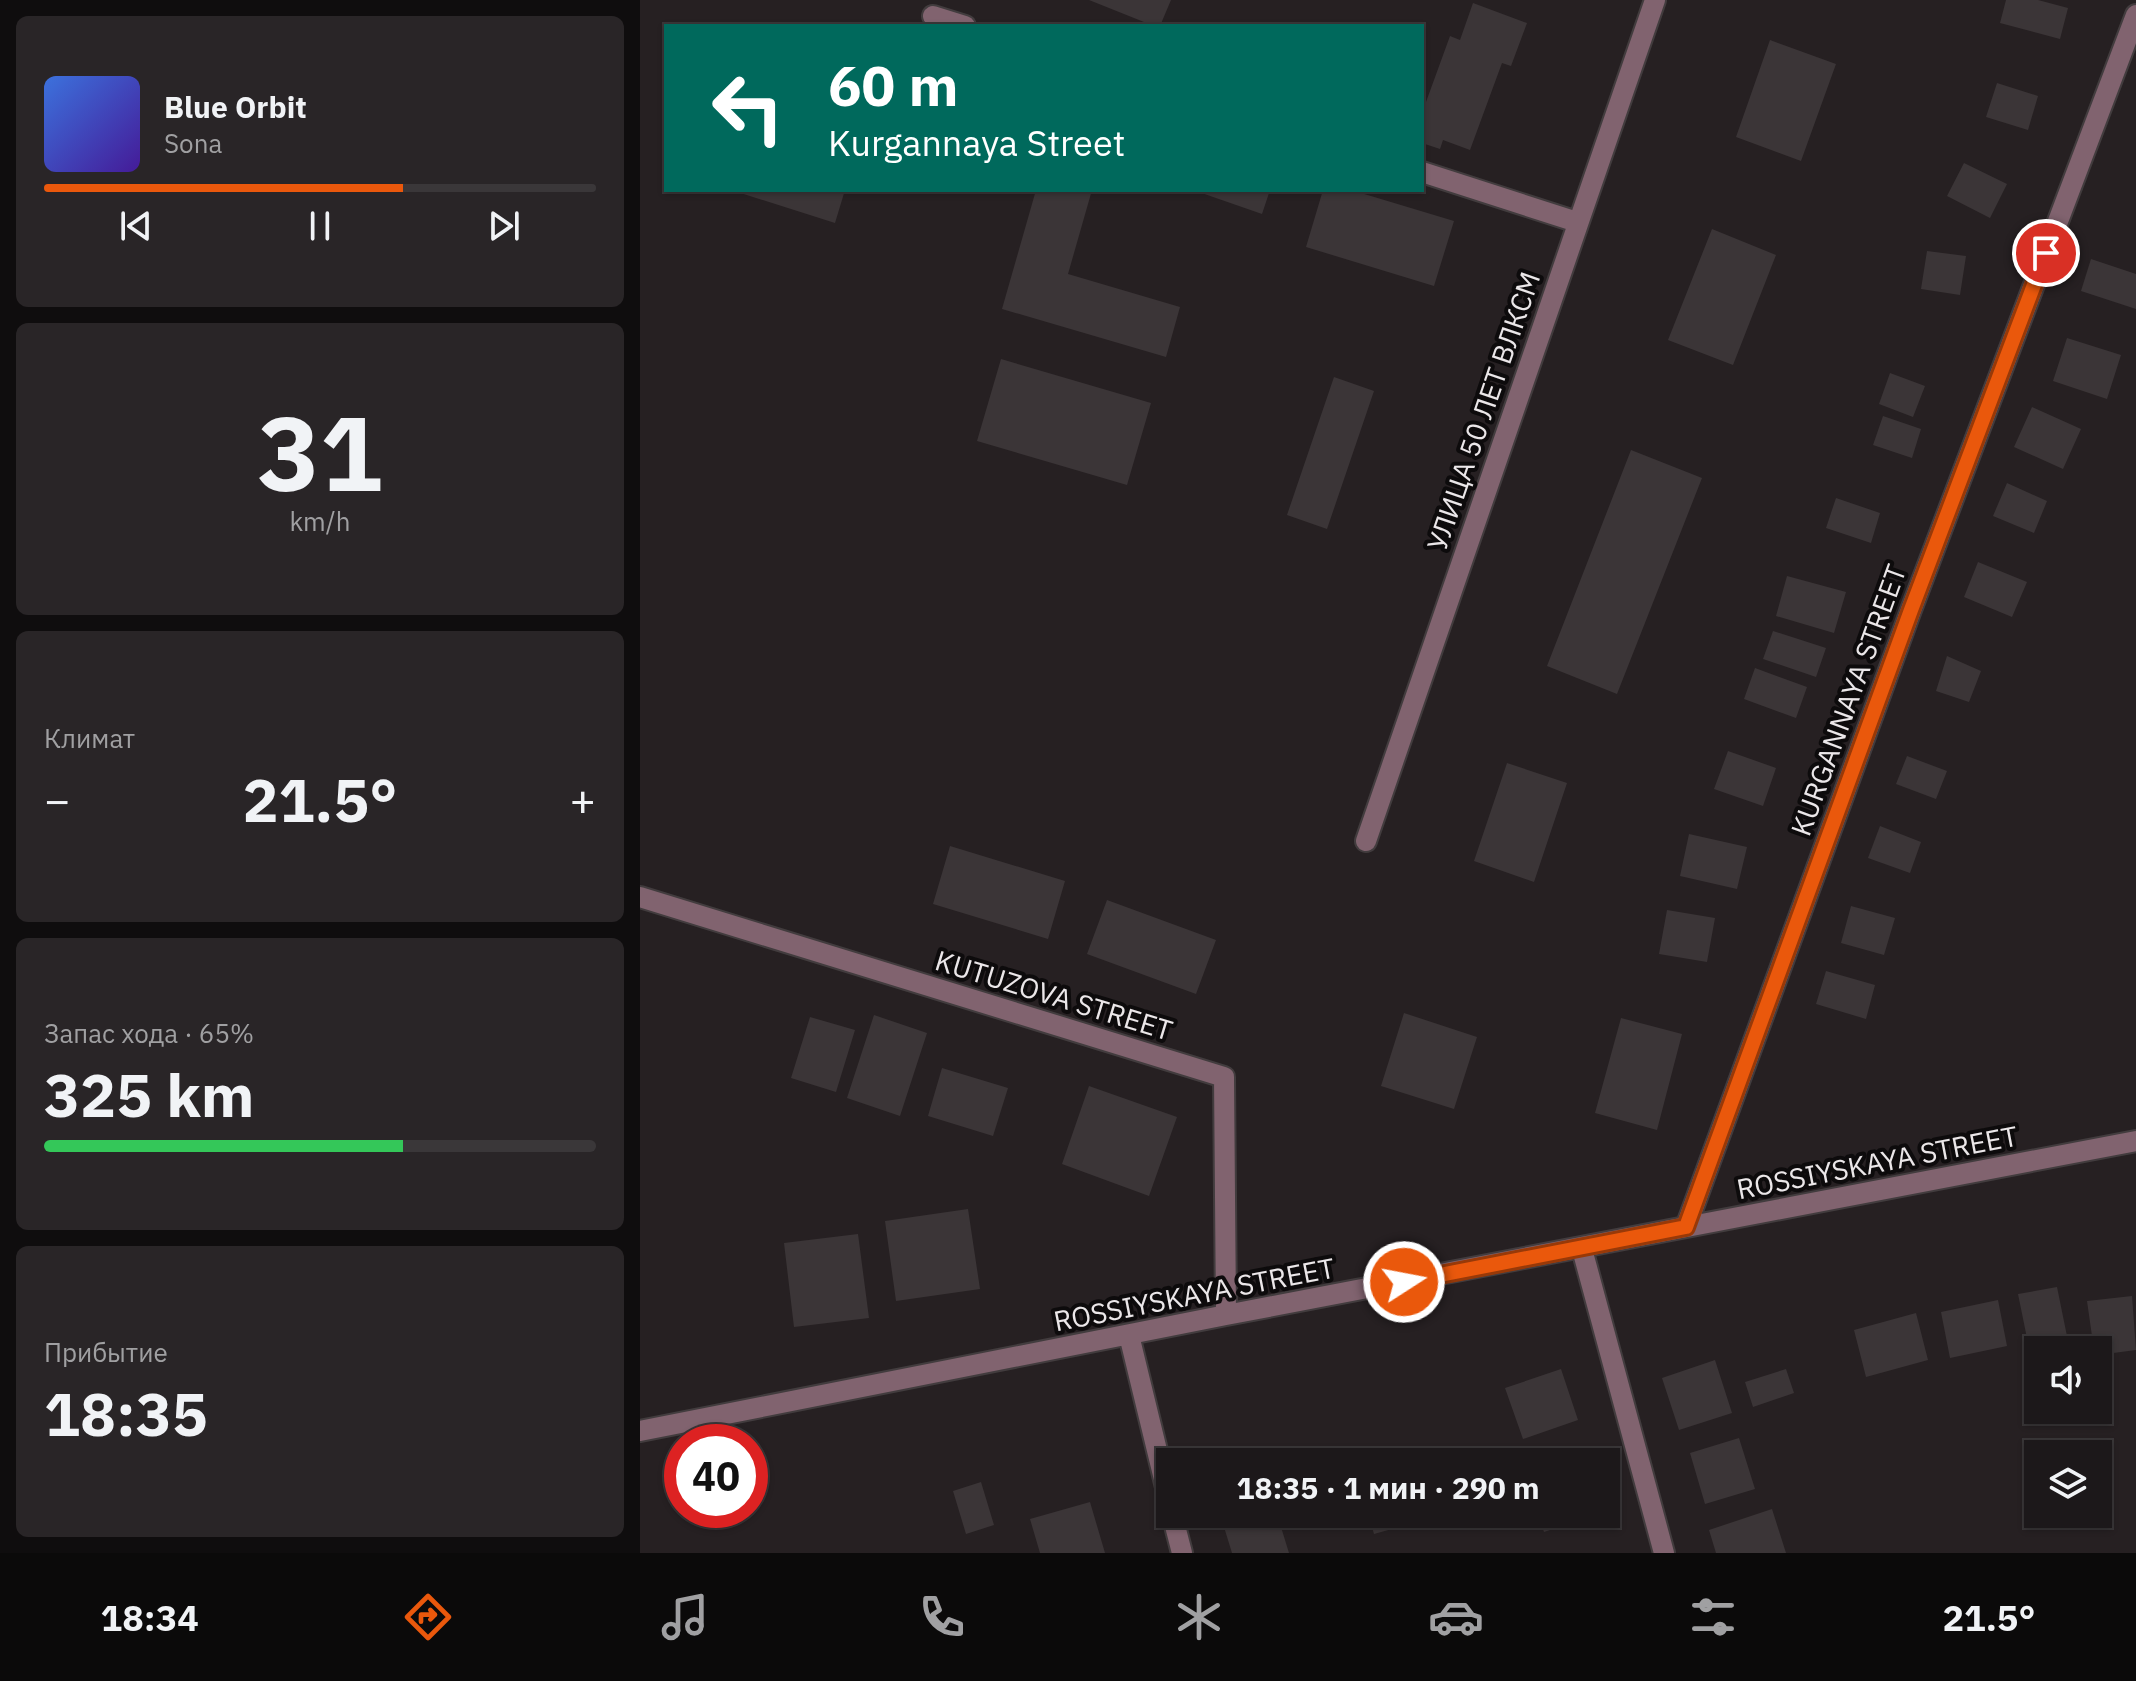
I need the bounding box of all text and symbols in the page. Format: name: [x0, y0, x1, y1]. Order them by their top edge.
text: 60 m: [828, 49, 958, 121]
icon: left: [696, 56, 800, 160]
text: Blue Orbit: [164, 87, 307, 126]
text: Kurgannaya Street: [828, 119, 1125, 166]
text: Sona: [164, 126, 222, 160]
icon: previous: [114, 204, 158, 248]
icon: pause: [298, 204, 342, 248]
icon: next: [482, 204, 526, 248]
pin: [2012, 219, 2080, 287]
icon: arrive: [2024, 231, 2068, 275]
street label: УЛИЦА 50 ЛЕТ ВЛКСМ: [1418, 267, 1548, 555]
text: 31: [258, 384, 382, 520]
text: km/h: [289, 504, 351, 538]
street label: KURGANNAYA STREET: [1782, 559, 1914, 841]
text: Климат: [44, 721, 135, 755]
text: 21.5°: [243, 760, 397, 839]
text: −: [44, 771, 70, 828]
text: +: [570, 771, 596, 828]
street label: KUTUZOVA STREET: [931, 941, 1177, 1049]
text: Запас хода · 65%: [44, 1016, 254, 1050]
text: 325 km: [44, 1055, 254, 1134]
street label: ROSSIYSKAYA STREET: [1733, 1117, 2021, 1207]
position arrow: [1362, 1240, 1446, 1324]
street label: ROSSIYSKAYA STREET: [1050, 1249, 1338, 1339]
text: Прибытие: [44, 1335, 168, 1369]
map controls: [2024, 1336, 2112, 1528]
button: sound: [2024, 1336, 2112, 1424]
text: 18:35: [44, 1374, 208, 1453]
speed limit sign: 40: [664, 1424, 768, 1528]
button: layers: [2024, 1440, 2112, 1528]
text: 18:35 · 1 мин · 290 m: [1236, 1468, 1540, 1507]
icon: directions: [400, 1589, 456, 1645]
icon: music: [657, 1589, 713, 1645]
icon: phone: [914, 1589, 970, 1645]
icon: climate: [1171, 1589, 1227, 1645]
icon: car: [1428, 1589, 1484, 1645]
icon: filters: [1685, 1589, 1741, 1645]
text: 18:34: [101, 1594, 199, 1641]
text: 21.5°: [1942, 1594, 2035, 1641]

